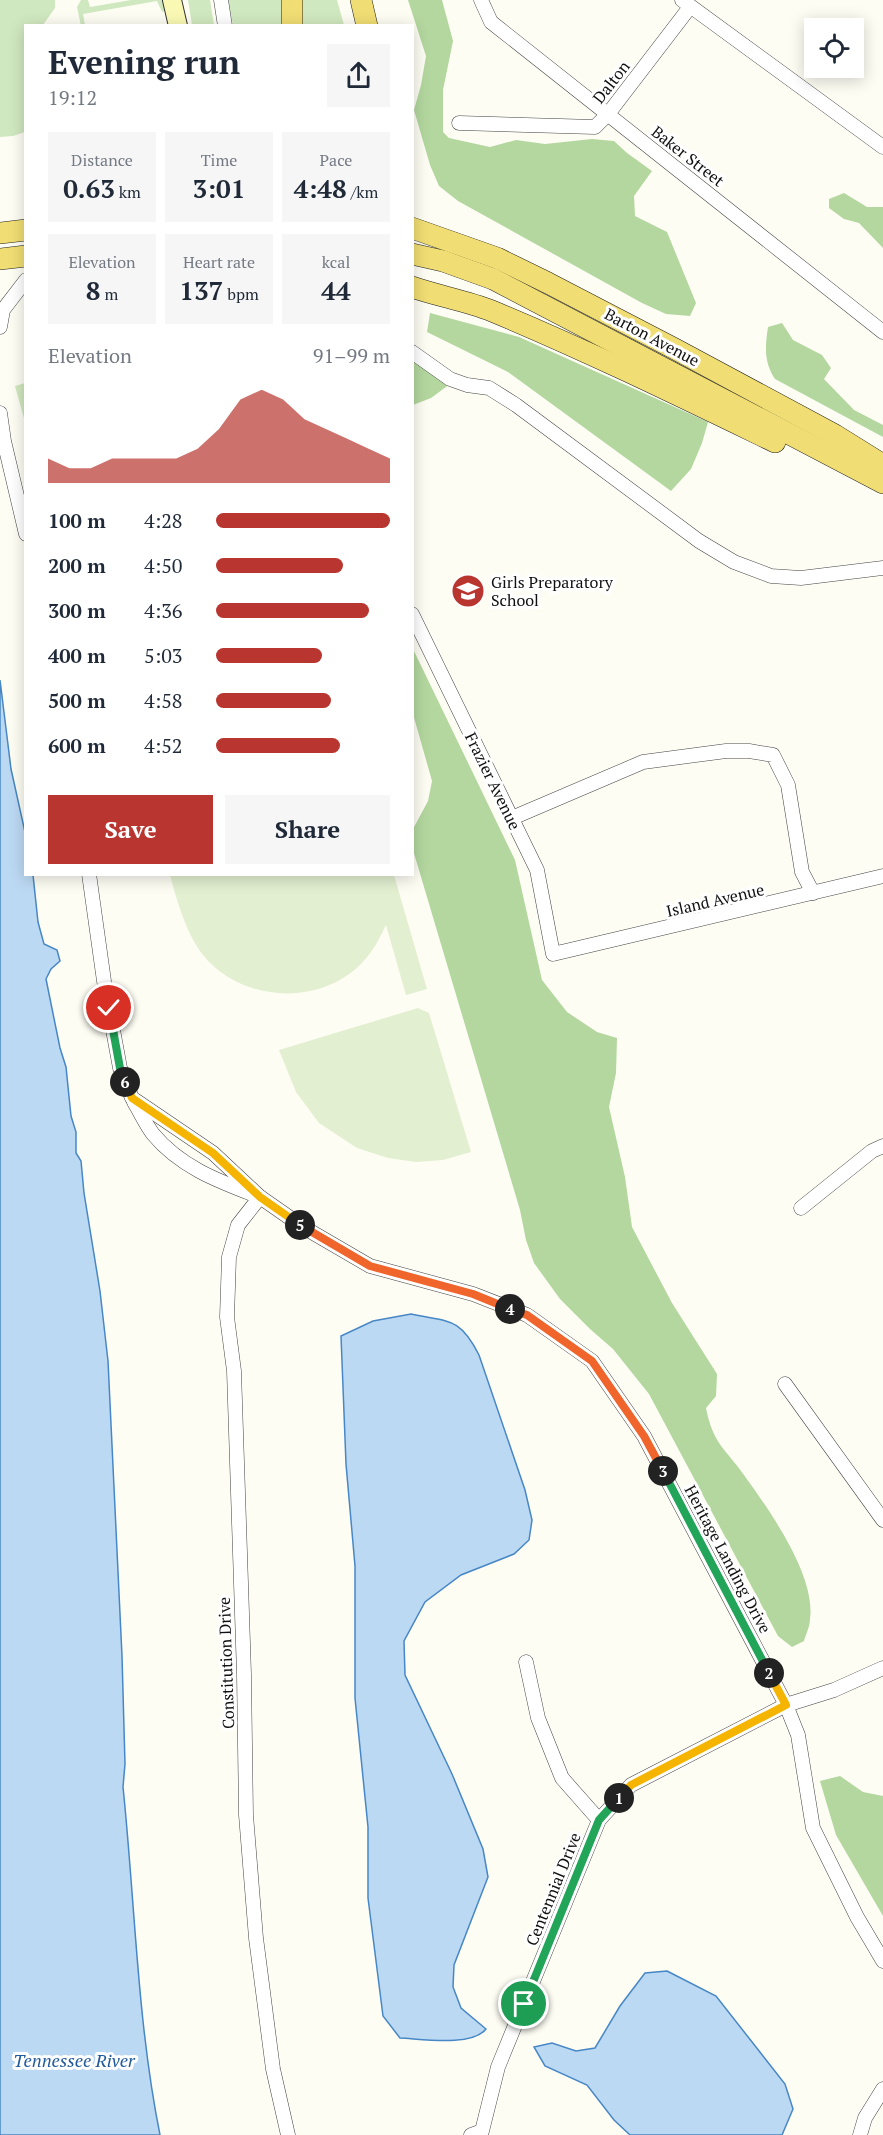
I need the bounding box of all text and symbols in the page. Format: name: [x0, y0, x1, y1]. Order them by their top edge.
map controls: [804, 18, 864, 78]
button: locate: [804, 18, 864, 78]
text: Evening run: [48, 40, 240, 83]
button: share: [327, 44, 390, 107]
street label: Dalton: [587, 56, 635, 108]
text: 19:12: [48, 84, 97, 111]
street label: Baker Street: [647, 121, 729, 191]
text: Distance: [71, 149, 133, 171]
text: Time: [201, 149, 237, 171]
text: Pace: [320, 149, 352, 171]
text: 0.63: [63, 171, 115, 205]
text: 3:01: [193, 171, 246, 205]
text: 4:48: [294, 171, 347, 205]
text: km: [115, 181, 141, 203]
text: /km: [347, 181, 378, 203]
text: Elevation: [68, 251, 136, 273]
text: Heart rate: [183, 251, 255, 273]
text: kcal: [322, 251, 350, 273]
text: 8: [86, 273, 101, 307]
text: 137: [179, 273, 223, 307]
text: 44: [321, 273, 351, 307]
text: m: [101, 283, 118, 305]
text: bpm: [223, 283, 259, 305]
street label: Barton Avenue: [601, 303, 703, 371]
text: Elevation: [48, 342, 132, 369]
text: 91–99 m: [313, 342, 390, 369]
text: 100 m: [48, 507, 106, 534]
text: 4:28: [144, 507, 183, 534]
text: 200 m: [48, 552, 106, 579]
text: 4:50: [144, 552, 183, 579]
place label: Girls Preparatory School: [491, 571, 614, 611]
school or university icon: Girls Preparatory School: [450, 573, 486, 609]
text: 300 m: [48, 597, 106, 624]
text: 4:36: [144, 597, 183, 624]
text: 400 m: [48, 642, 106, 669]
text: 5:03: [144, 642, 183, 669]
text: 500 m: [48, 687, 106, 714]
text: 4:58: [144, 687, 183, 714]
street label: Frazier Avenue: [460, 729, 526, 833]
text: 600 m: [48, 732, 106, 759]
text: 4:52: [144, 732, 183, 759]
button: Save: [48, 795, 213, 864]
button: Share: [225, 795, 390, 864]
street label: Island Avenue: [664, 878, 766, 922]
pin: [83, 982, 134, 1033]
icon: check: [92, 991, 125, 1024]
pin: 6: [110, 1067, 140, 1097]
text: 6: [120, 1071, 130, 1093]
pin: 5: [285, 1210, 315, 1240]
text: 5: [295, 1214, 305, 1236]
pin: 4: [495, 1294, 525, 1324]
text: 4: [505, 1298, 515, 1320]
pin: 3: [648, 1456, 678, 1486]
text: 3: [658, 1460, 668, 1482]
street label: Heritage Landing Drive: [680, 1481, 776, 1637]
street label: Constitution Drive: [213, 1597, 239, 1729]
pin: 2: [754, 1658, 784, 1688]
text: 2: [764, 1662, 774, 1684]
pin: 1: [604, 1783, 634, 1813]
text: 1: [614, 1787, 624, 1809]
street label: Centennial Drive: [520, 1829, 586, 1949]
pin: [498, 1978, 549, 2029]
icon: arrive: [507, 1987, 540, 2020]
water label: Tennessee River: [13, 2048, 136, 2072]

